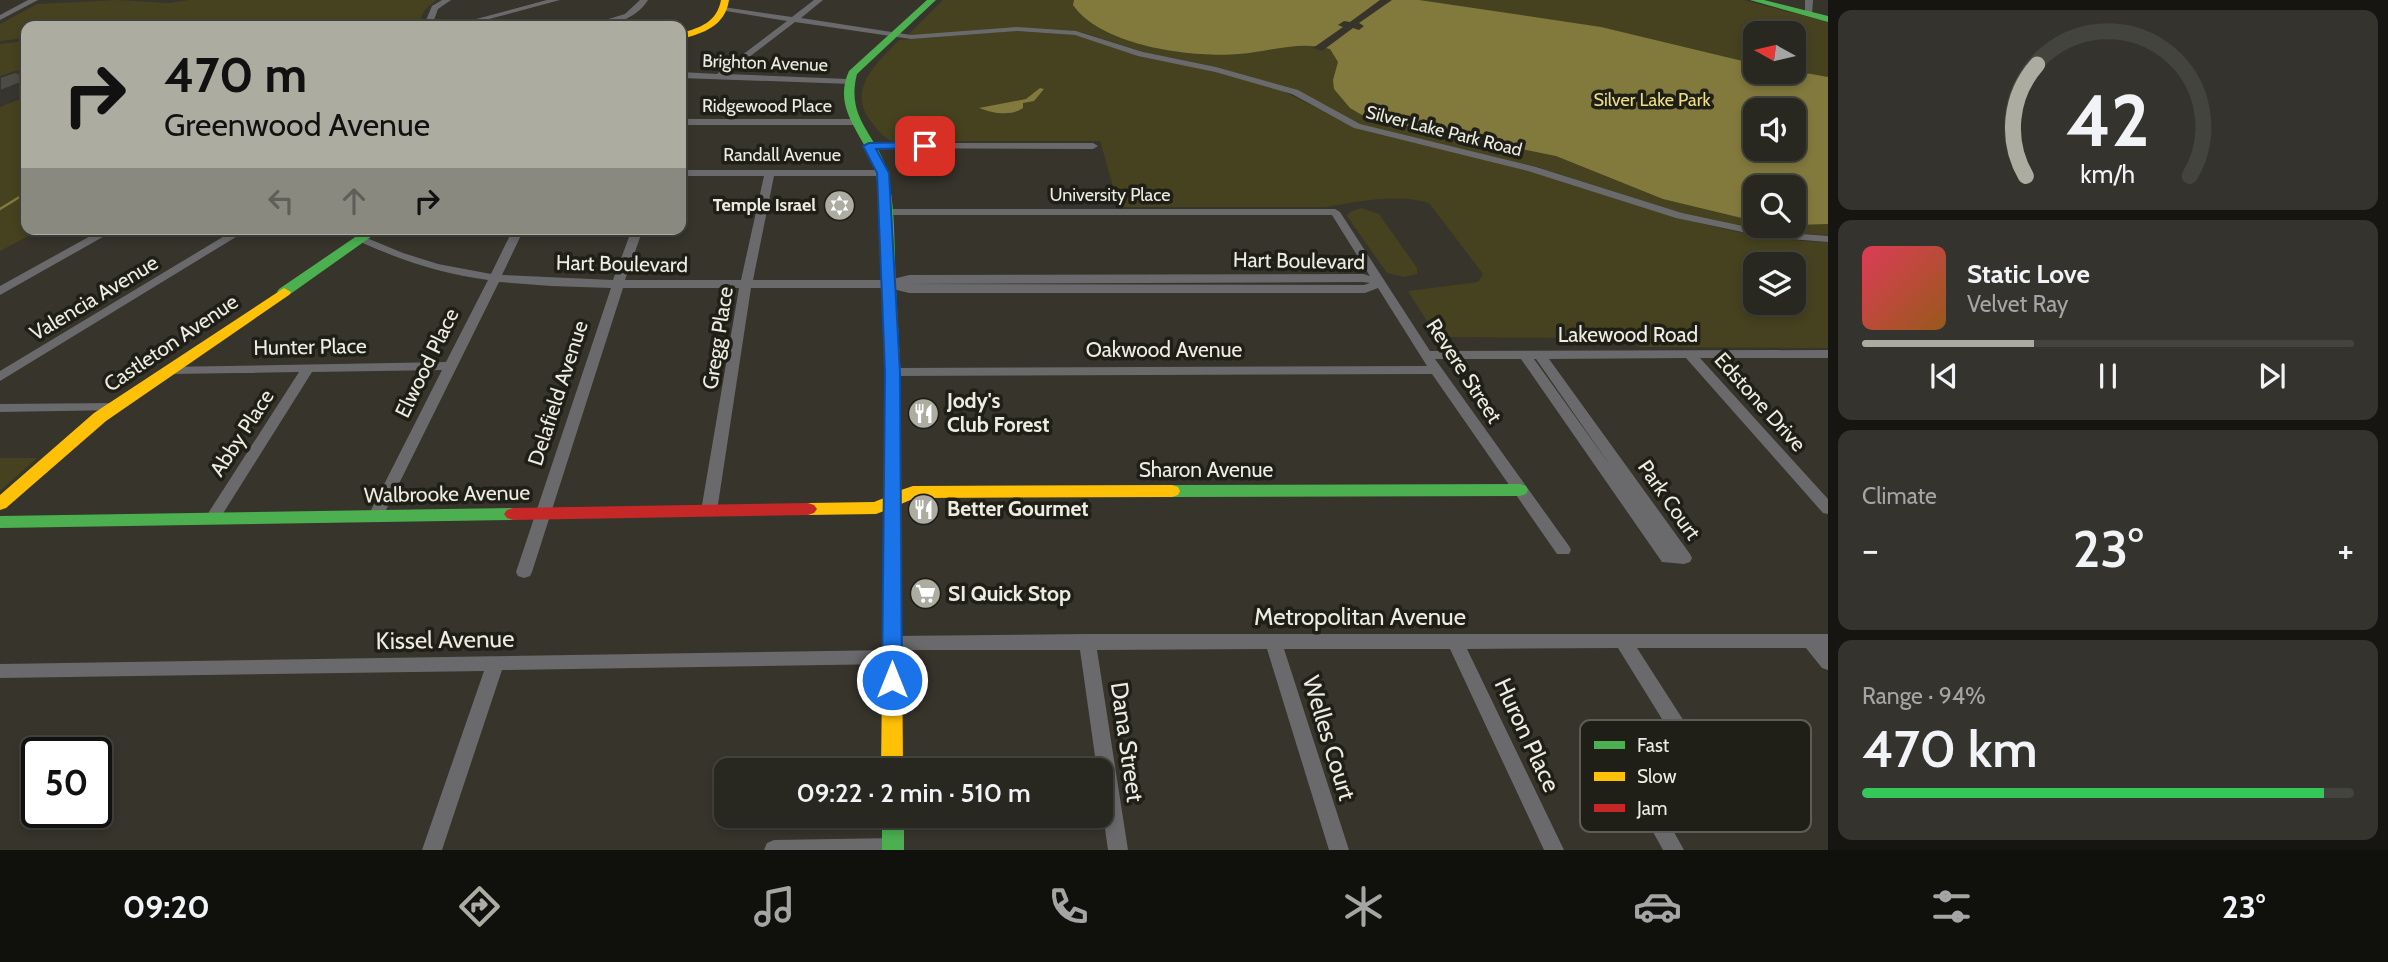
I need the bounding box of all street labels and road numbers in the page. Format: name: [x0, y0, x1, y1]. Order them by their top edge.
street label: Brighton Avenue: [702, 50, 828, 76]
street label: Ridgewood Place: [702, 95, 832, 117]
street label: Silver Lake Park Road: [1364, 101, 1524, 161]
street label: Randall Avenue: [723, 144, 841, 166]
street label: University Place: [1049, 184, 1171, 206]
street label: Hart Boulevard: [1233, 247, 1365, 274]
street label: Valencia Avenue: [25, 249, 162, 346]
street label: Hart Boulevard: [556, 250, 688, 277]
street label: Gregg Place: [697, 284, 738, 391]
street label: Castleton Avenue: [99, 288, 243, 397]
street label: Elwood Place: [389, 304, 464, 421]
street label: Revere Street: [1421, 314, 1507, 428]
street label: Delafield Avenue: [522, 317, 593, 468]
street label: Lakewood Road: [1558, 322, 1698, 347]
street label: Hunter Place: [253, 333, 367, 360]
street label: Oakwood Avenue: [1086, 337, 1243, 362]
street label: Edstone Drive: [1709, 347, 1811, 456]
street label: Abby Place: [204, 384, 279, 481]
street label: Park Court: [1633, 455, 1706, 544]
street label: Sharon Avenue: [1139, 457, 1274, 482]
street label: Walbrooke Avenue: [364, 480, 531, 507]
street label: Metropolitan Avenue: [1254, 602, 1466, 631]
street label: Kissel Avenue: [375, 624, 515, 655]
street label: Welles Court: [1297, 672, 1362, 804]
street label: Huron Place: [1488, 673, 1566, 796]
street label: Dana Street: [1105, 680, 1150, 804]

